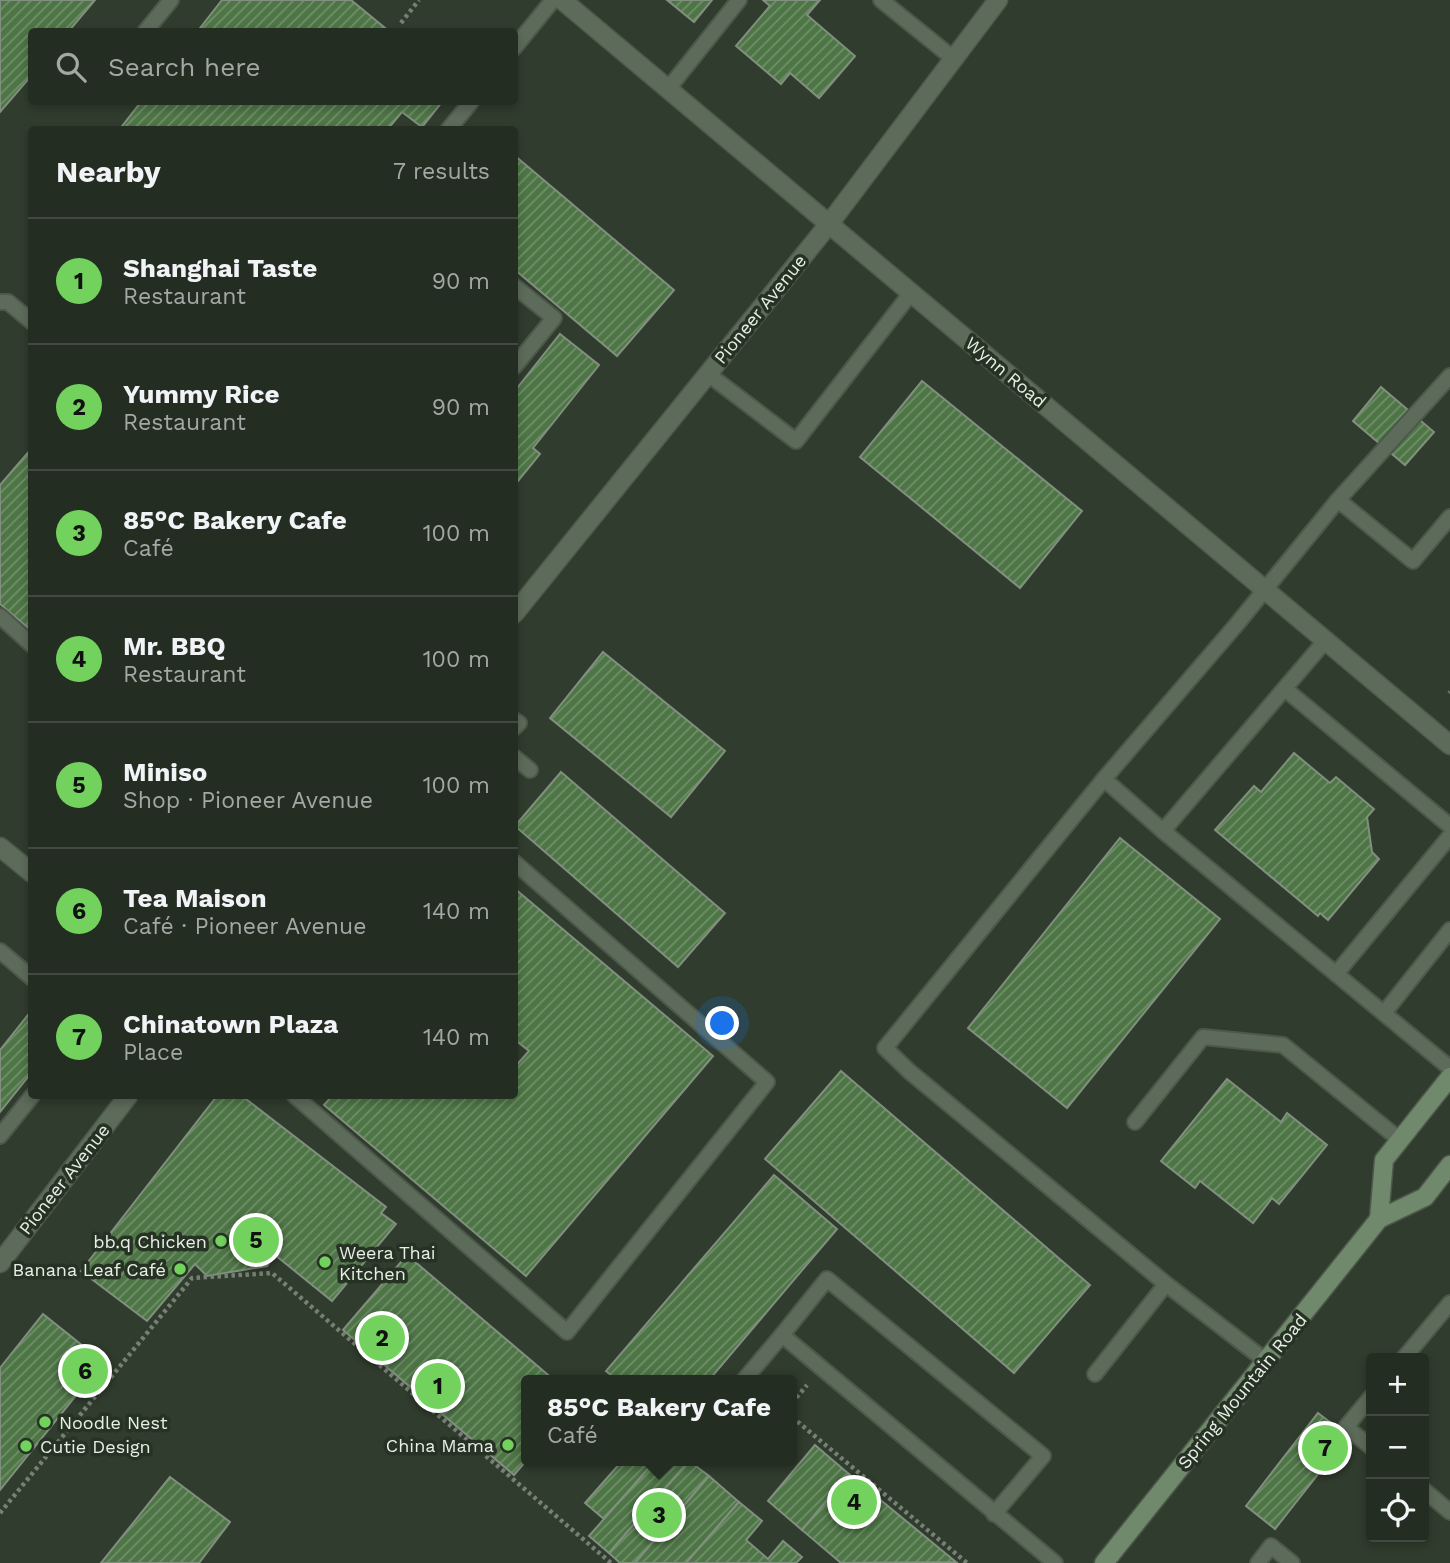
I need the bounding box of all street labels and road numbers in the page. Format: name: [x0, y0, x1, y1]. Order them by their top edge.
street label: Pioneer Avenue: [710, 250, 810, 368]
street label: Wynn Road: [961, 332, 1051, 412]
street label: Pioneer Avenue: [14, 1120, 114, 1238]
street label: Spring Mountain Road: [1173, 1309, 1311, 1473]

